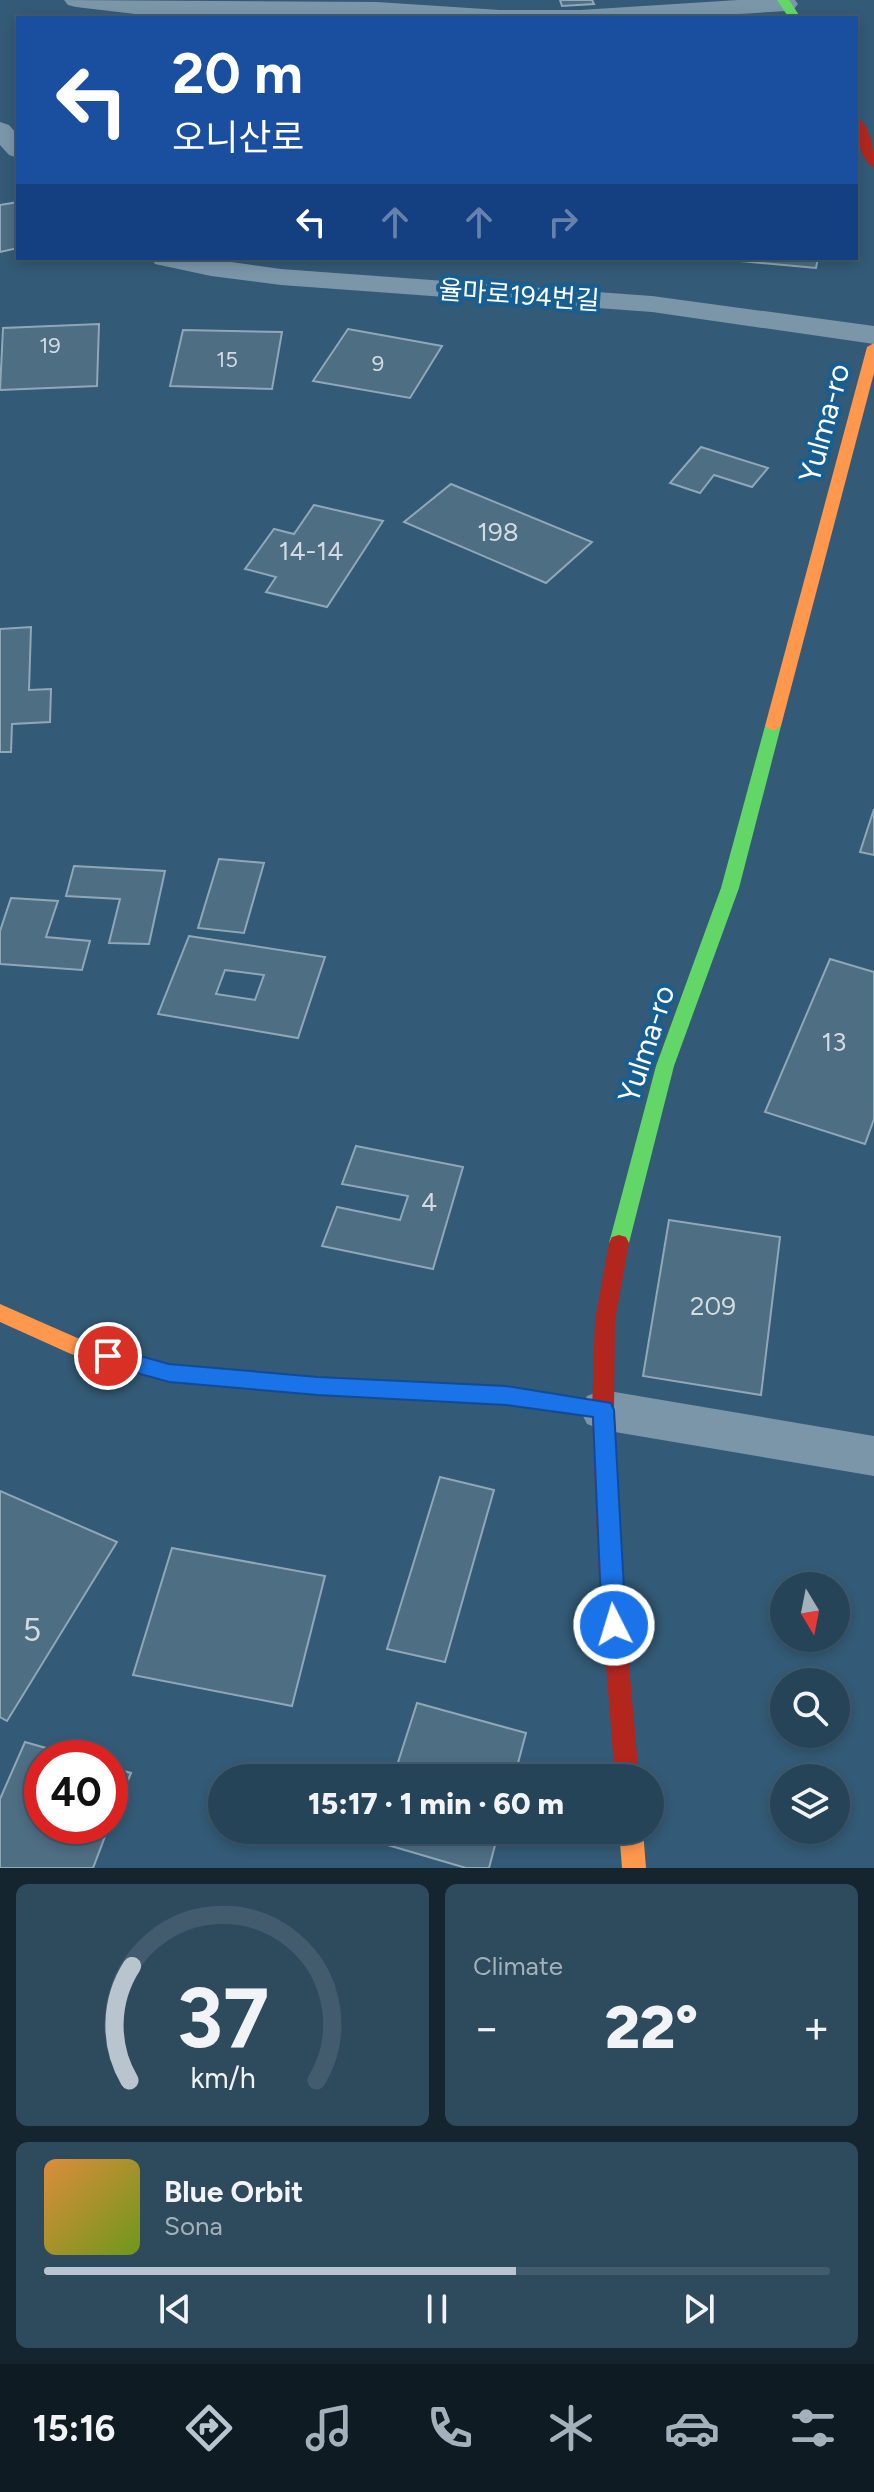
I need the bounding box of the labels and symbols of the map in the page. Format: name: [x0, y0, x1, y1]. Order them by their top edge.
street label: 율마로194번길: [437, 273, 601, 317]
house number: 19: [39, 332, 61, 359]
house number: 15: [216, 346, 238, 373]
house number: 9: [372, 350, 384, 377]
street label: Yulma-ro: [790, 360, 858, 486]
house number: 198: [477, 516, 519, 548]
house number: 14-14: [279, 535, 343, 567]
street label: Yulma-ro: [610, 981, 682, 1107]
house number: 13: [822, 1026, 846, 1058]
house number: 4: [421, 1186, 437, 1218]
house number: 209: [690, 1290, 736, 1322]
pin: [74, 1322, 142, 1390]
north arrow: [770, 1572, 850, 1652]
position arrow: [572, 1583, 656, 1667]
house number: 5: [23, 1611, 41, 1649]
speed limit sign: 40: [24, 1740, 128, 1844]

